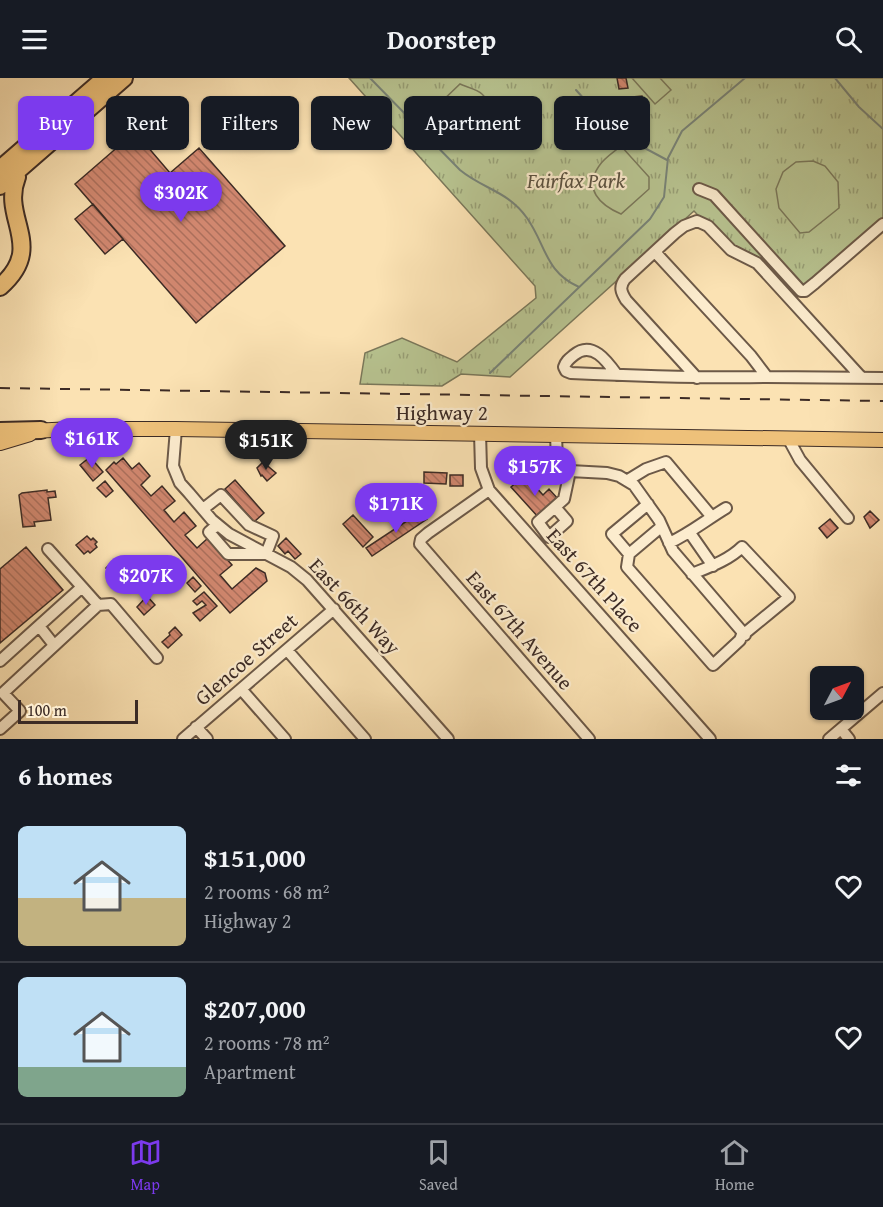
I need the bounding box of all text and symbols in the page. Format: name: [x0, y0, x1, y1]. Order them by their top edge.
text: Doorstep: [387, 19, 496, 59]
icon: menu: [18, 23, 51, 56]
icon: search: [832, 23, 865, 56]
chip: Buy: [18, 96, 94, 150]
chip: Rent: [106, 96, 189, 150]
chip: Filters: [201, 96, 299, 150]
chip: New: [311, 96, 392, 150]
chip: Apartment: [404, 96, 542, 150]
chip: House: [554, 96, 650, 150]
park label: Fairfax Park: [526, 165, 625, 196]
pin: $302K: [139, 172, 223, 223]
text: $302K: [154, 177, 208, 206]
street label: Highway 2: [396, 397, 488, 428]
pin: $161K: [50, 418, 134, 469]
pin: $151K: [224, 420, 308, 471]
text: $161K: [65, 423, 119, 452]
text: $151K: [239, 425, 293, 454]
pin: $157K: [493, 446, 577, 497]
text: $157K: [508, 451, 562, 480]
pin: $171K: [354, 483, 438, 534]
text: $171K: [369, 488, 423, 517]
street label: East 67th Place: [540, 521, 651, 639]
street label: East 66th Way: [302, 551, 408, 662]
pin: $207K: [104, 555, 188, 606]
text: $207K: [119, 560, 173, 589]
street label: East 67th Avenue: [459, 563, 581, 697]
street label: Glencoe Street: [188, 605, 305, 713]
north arrow: [810, 666, 864, 720]
map controls: [810, 666, 864, 720]
scale bar: [18, 697, 138, 724]
text: 100 m: [27, 698, 67, 722]
text: 6 homes: [18, 756, 113, 795]
icon: filters: [832, 759, 865, 792]
text: $151,000: [204, 838, 306, 877]
icon: home: [66, 850, 138, 922]
icon: heart: [832, 870, 865, 903]
text: 2 rooms · 68 m²: [204, 877, 330, 906]
text: Highway 2: [204, 906, 291, 935]
text: $207,000: [204, 989, 306, 1028]
icon: home: [66, 1001, 138, 1073]
icon: heart: [832, 1021, 865, 1054]
text: 2 rooms · 78 m²: [204, 1028, 330, 1057]
text: Apartment: [204, 1057, 296, 1086]
tab: Map: [129, 1136, 162, 1196]
tab: Saved: [419, 1136, 458, 1196]
tab: Home: [715, 1136, 754, 1196]

